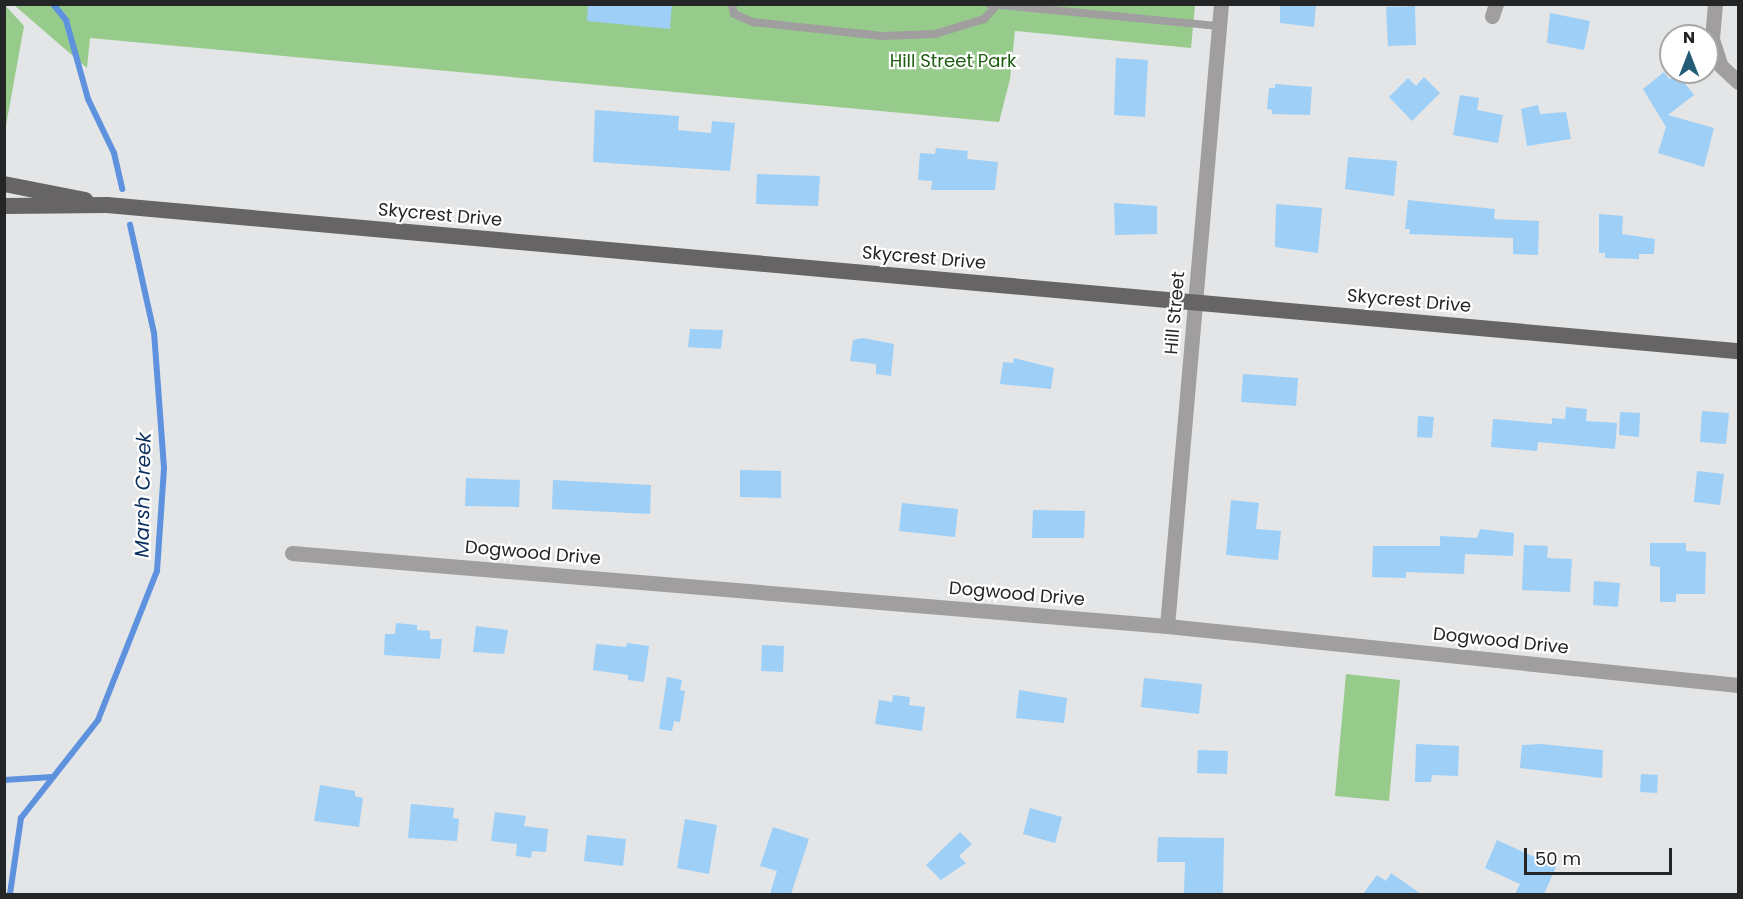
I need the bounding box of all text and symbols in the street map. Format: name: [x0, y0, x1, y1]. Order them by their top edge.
north arrow: [1659, 24, 1719, 84]
text: N: [1683, 26, 1695, 49]
park label: Hill Street Park: [890, 50, 1016, 72]
street label: Skycrest Drive: [377, 199, 503, 231]
street label: Skycrest Drive: [861, 242, 987, 274]
street label: Hill Street: [1161, 271, 1189, 355]
street label: Skycrest Drive: [1346, 285, 1472, 317]
water label: Marsh Creek: [130, 432, 156, 558]
street label: Dogwood Drive: [464, 536, 602, 570]
street label: Dogwood Drive: [948, 577, 1086, 611]
street label: Dogwood Drive: [1432, 623, 1570, 659]
scale bar: [1527, 836, 1676, 874]
text: 50 m: [1535, 846, 1581, 871]

